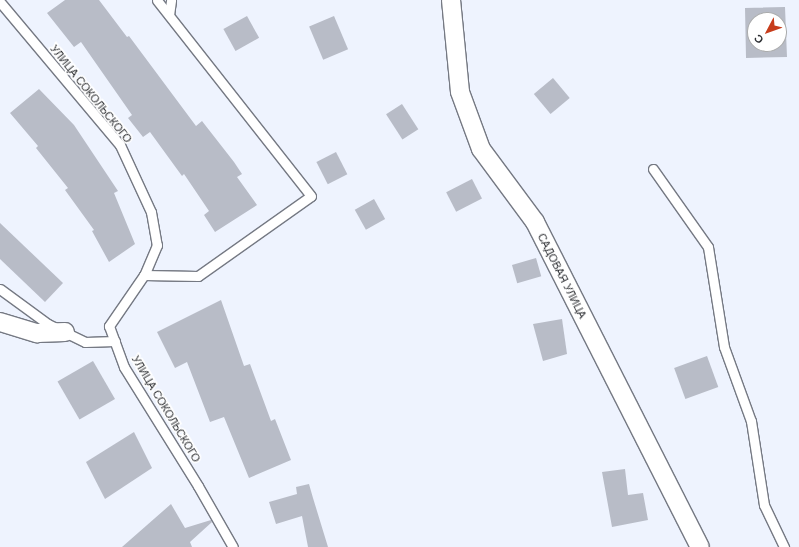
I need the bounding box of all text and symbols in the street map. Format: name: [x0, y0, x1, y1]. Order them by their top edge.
north arrow: [747, 12, 787, 52]
text: С: [752, 32, 766, 46]
street label: УЛИЦА СОКОЛЬСКОГО: [47, 42, 135, 146]
street label: САДОВАЯ УЛИЦА: [535, 231, 589, 321]
street label: УЛИЦА СОКОЛЬСКОГО: [129, 353, 203, 465]

